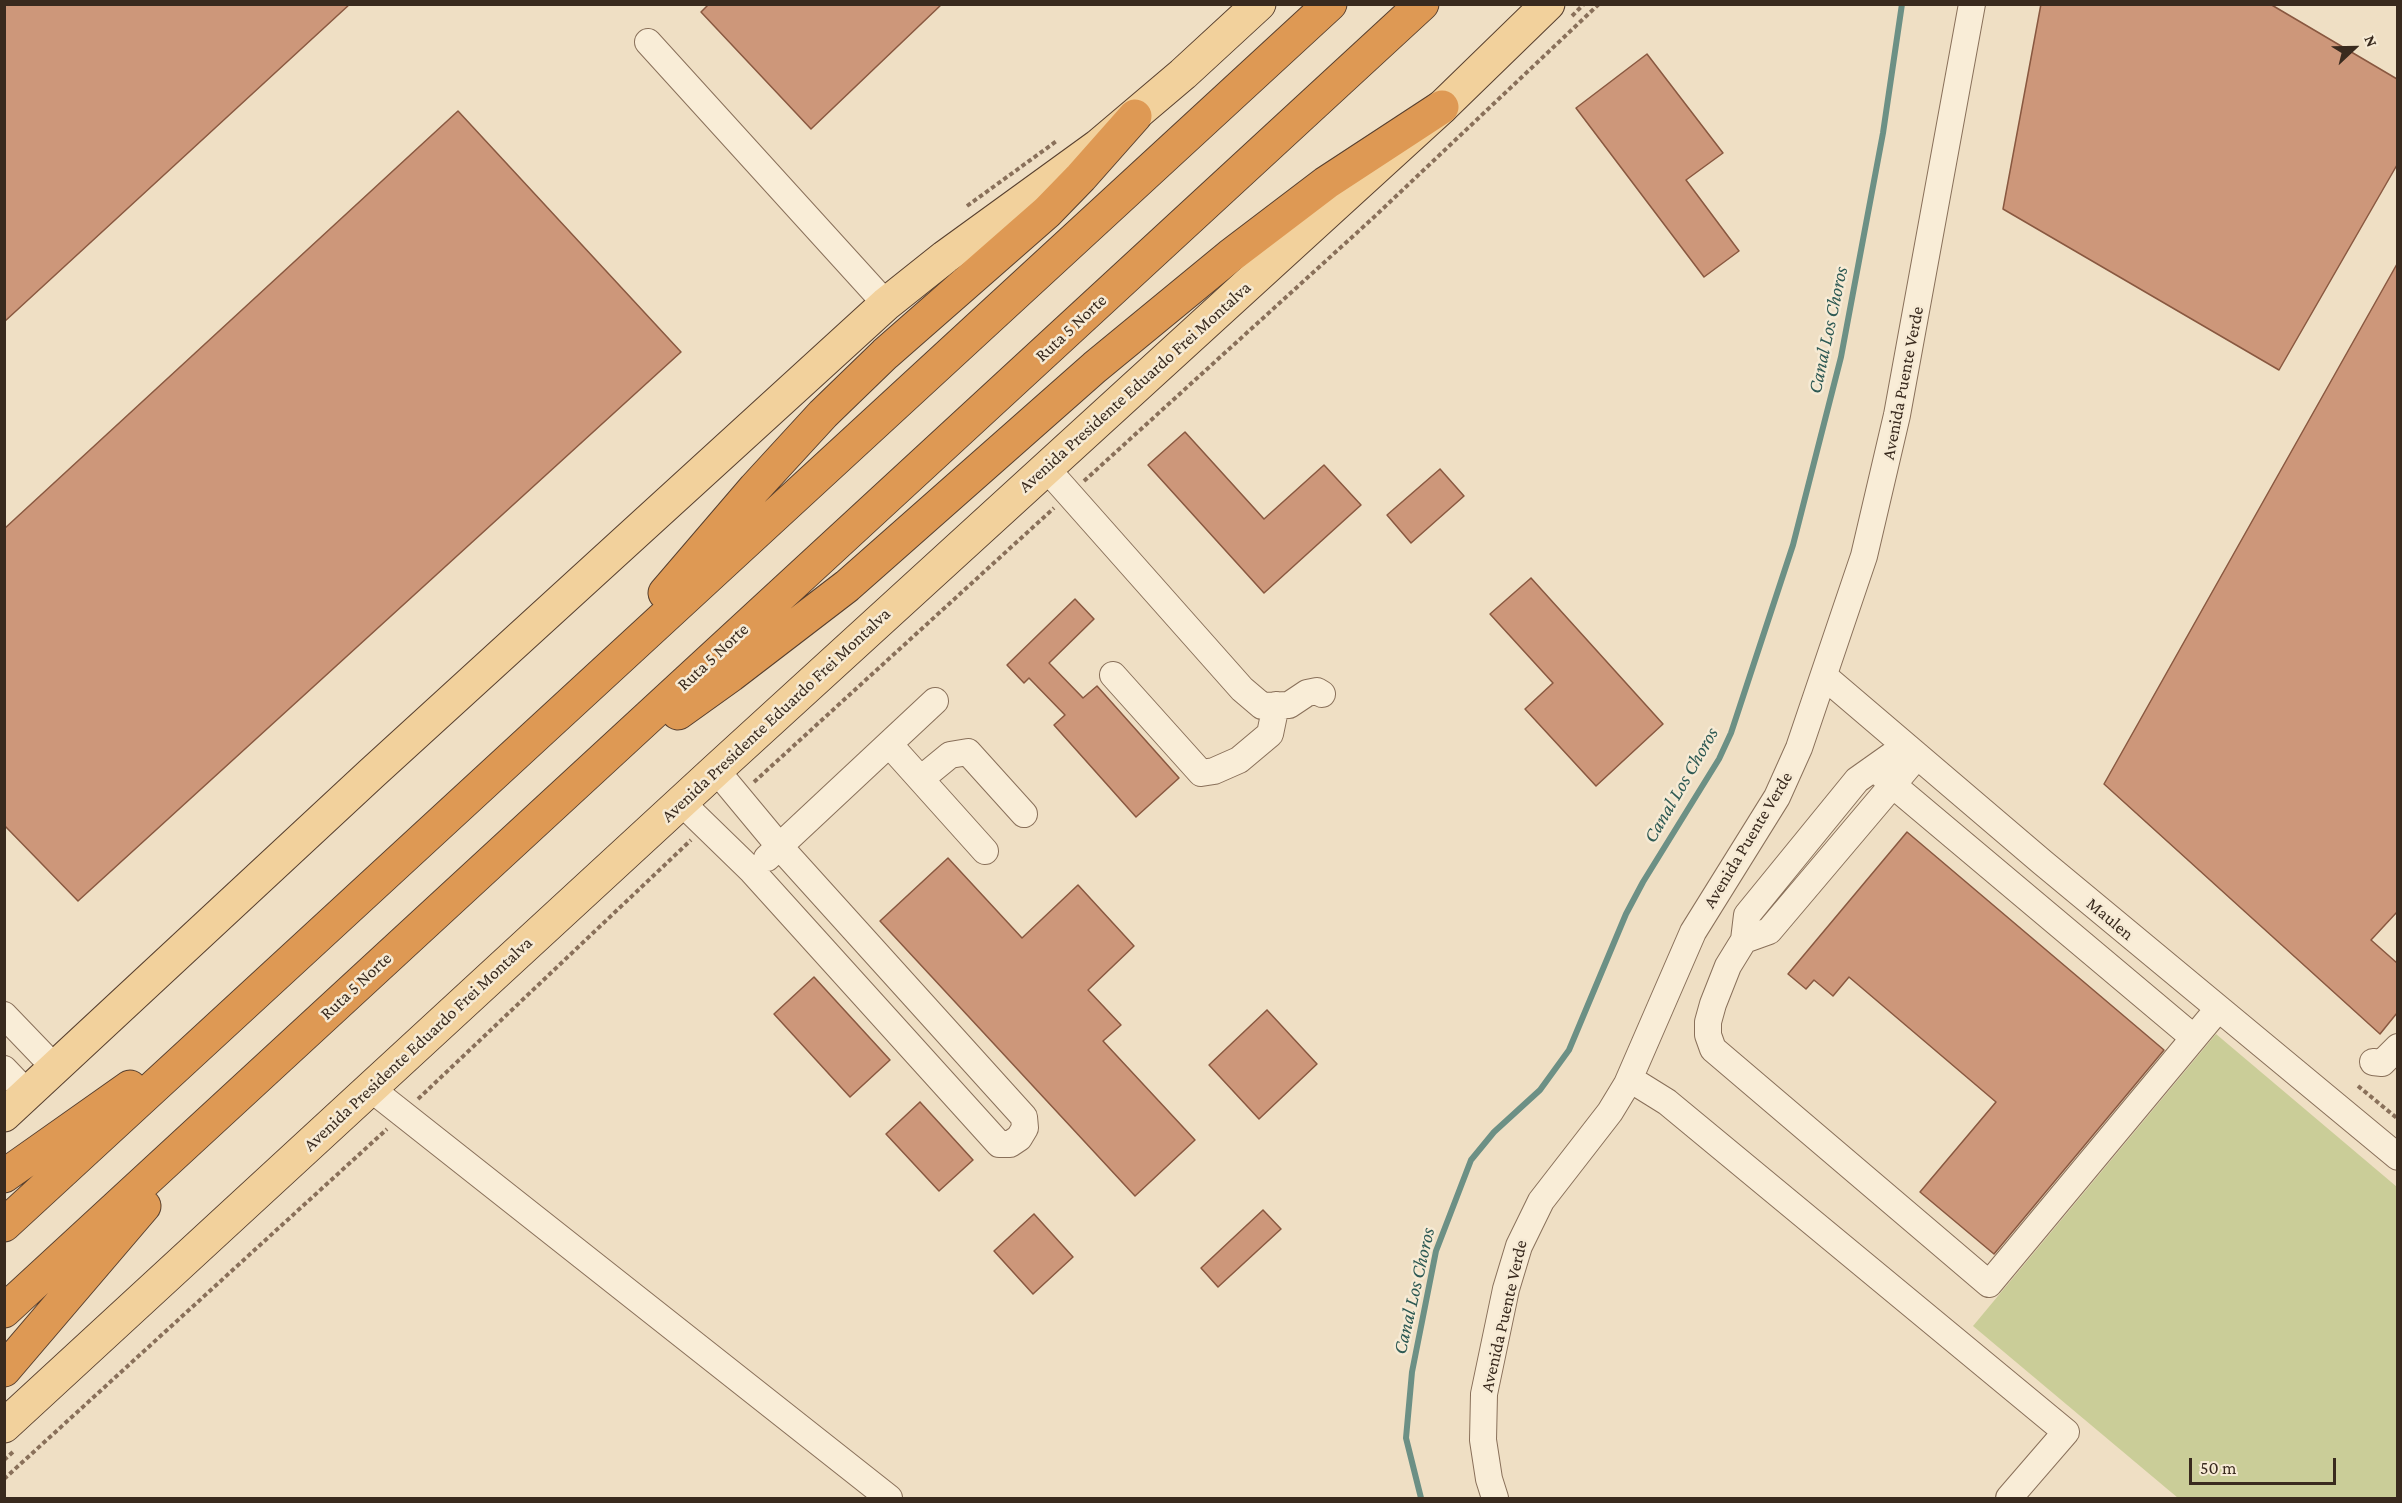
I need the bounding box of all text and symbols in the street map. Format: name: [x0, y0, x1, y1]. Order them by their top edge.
north arrow: [2324, 18, 2384, 78]
text: N: [2361, 33, 2381, 49]
water label: Canal Los Choros: [1803, 264, 1853, 396]
street label: Avenida Presidente Eduardo Frei Montalva: [1014, 277, 1256, 497]
street label: Ruta 5 Norte: [1031, 290, 1111, 366]
street label: Avenida Puente Verde: [1878, 305, 1928, 461]
street label: Avenida Presidente Eduardo Frei Montalva: [657, 603, 895, 827]
street label: Ruta 5 Norte: [673, 619, 753, 695]
water label: Canal Los Choros: [1638, 723, 1724, 847]
street label: Avenida Puente Verde: [1699, 768, 1797, 912]
street label: Maulen: [2082, 893, 2138, 945]
street label: Avenida Presidente Eduardo Frei Montalva: [299, 932, 537, 1156]
street label: Ruta 5 Norte: [316, 948, 396, 1024]
water label: Canal Los Choros: [1388, 1225, 1440, 1357]
street label: Avenida Puente Verde: [1476, 1238, 1532, 1394]
scale bar: [2192, 1446, 2339, 1484]
text: 50 m: [2200, 1458, 2237, 1478]

